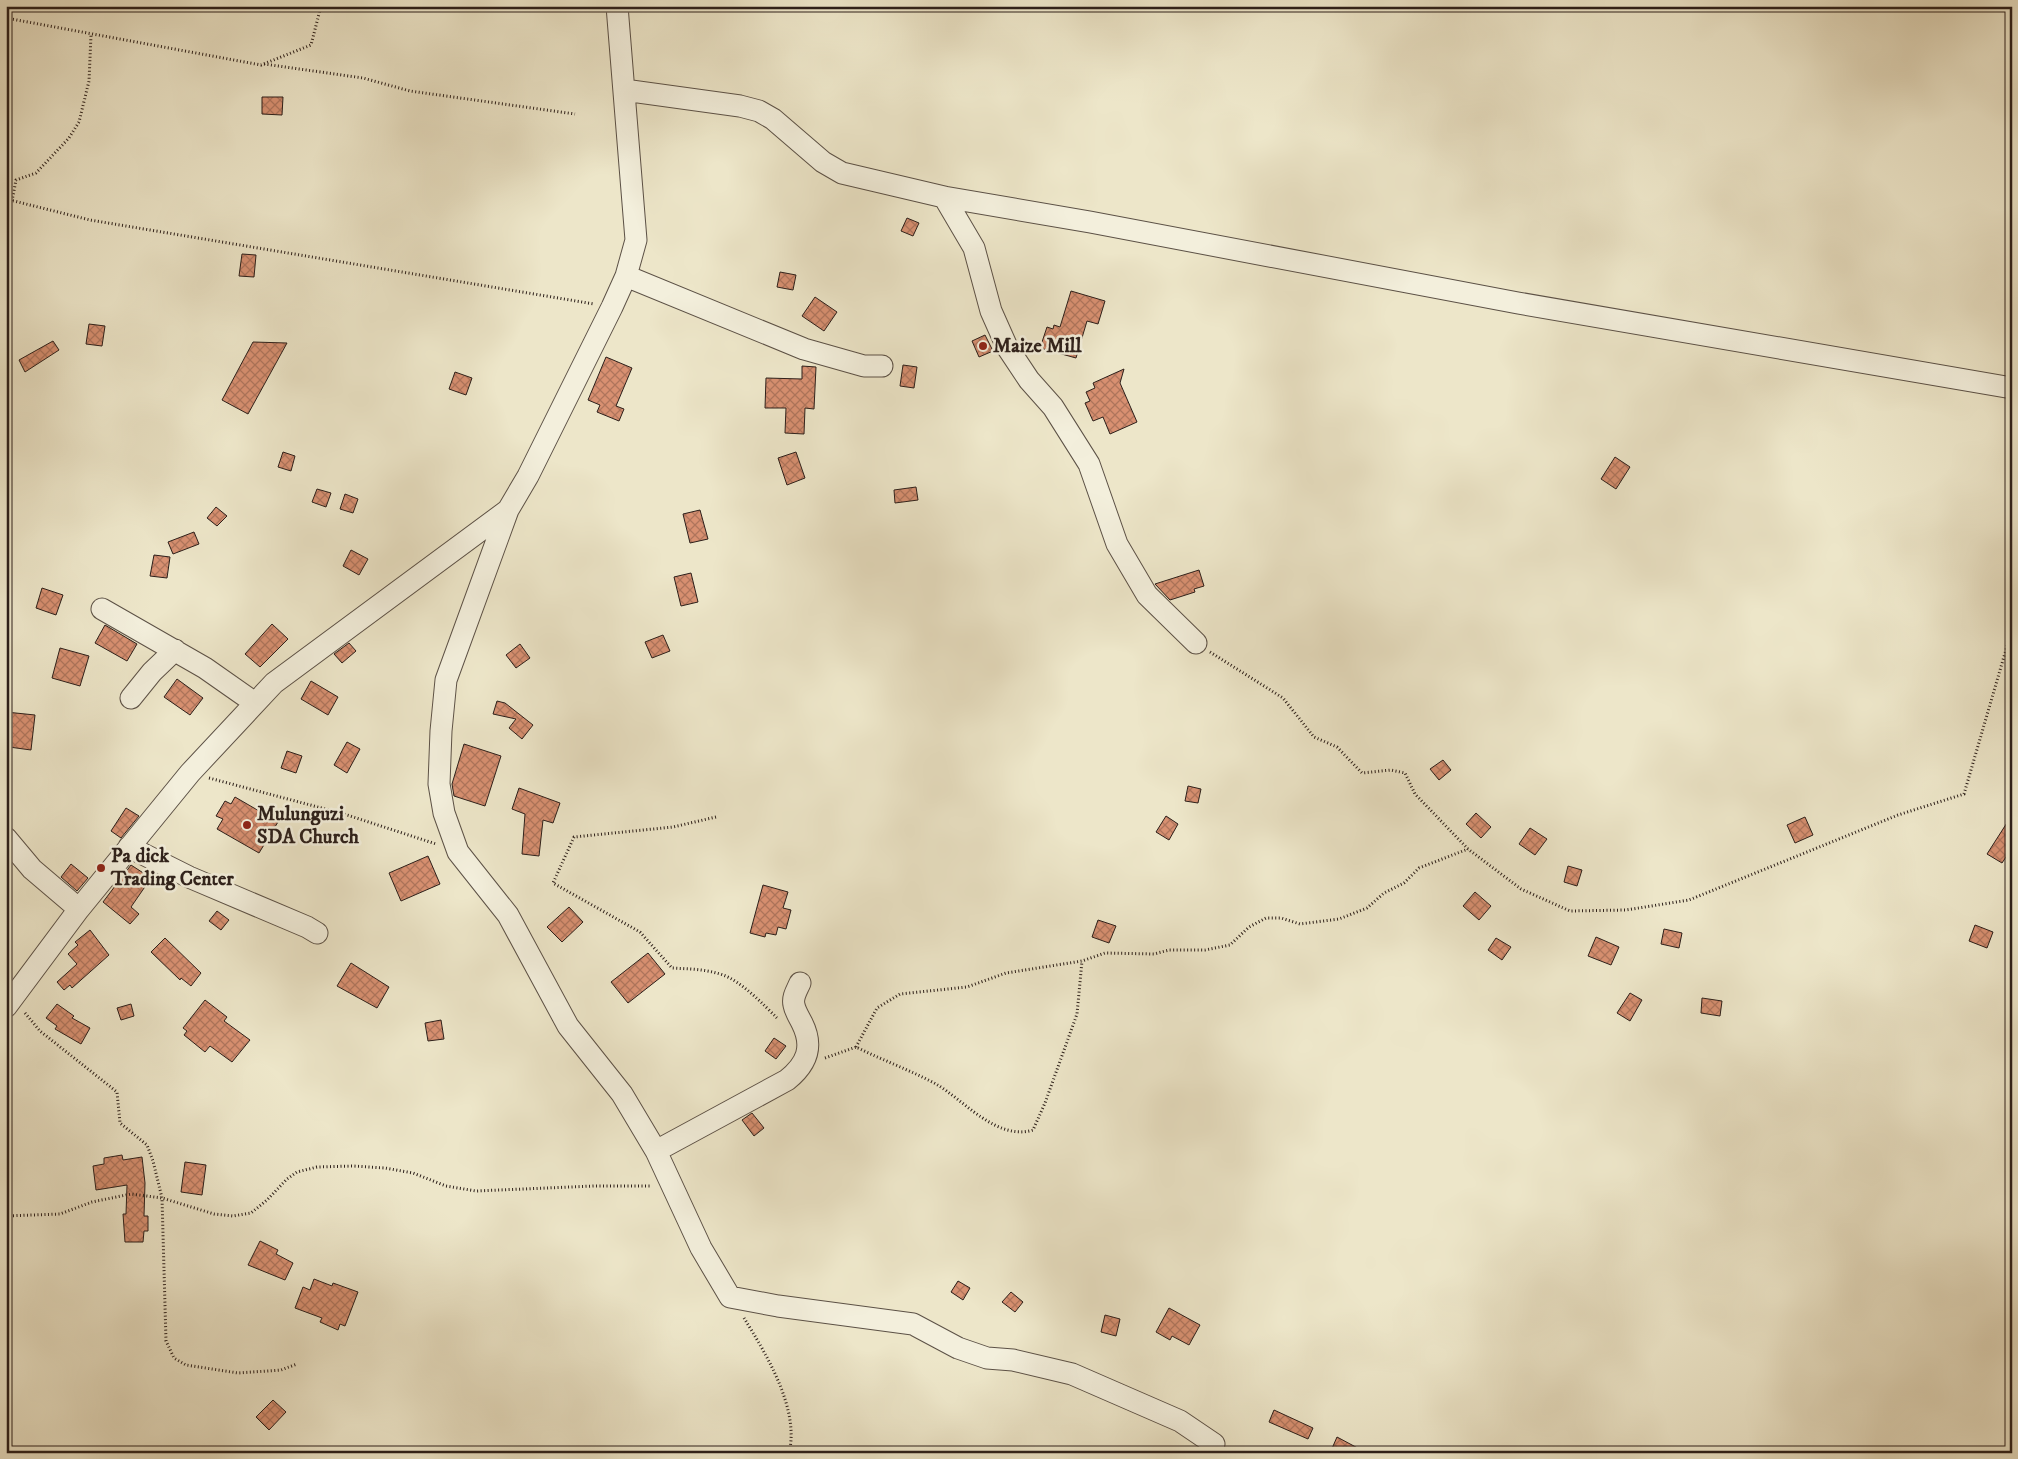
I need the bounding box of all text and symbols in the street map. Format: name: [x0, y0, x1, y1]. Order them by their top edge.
place label: Maize Mill: [993, 334, 1083, 359]
marker: Maize Mill: [977, 340, 989, 352]
place label: Mulunguzi SDA Church: [257, 802, 360, 850]
marker: Mulunguzi SDA Church: [241, 819, 253, 831]
place label: Pa dick Trading Center: [110, 844, 234, 892]
marker: Pa dick Trading Center: [95, 862, 107, 874]

